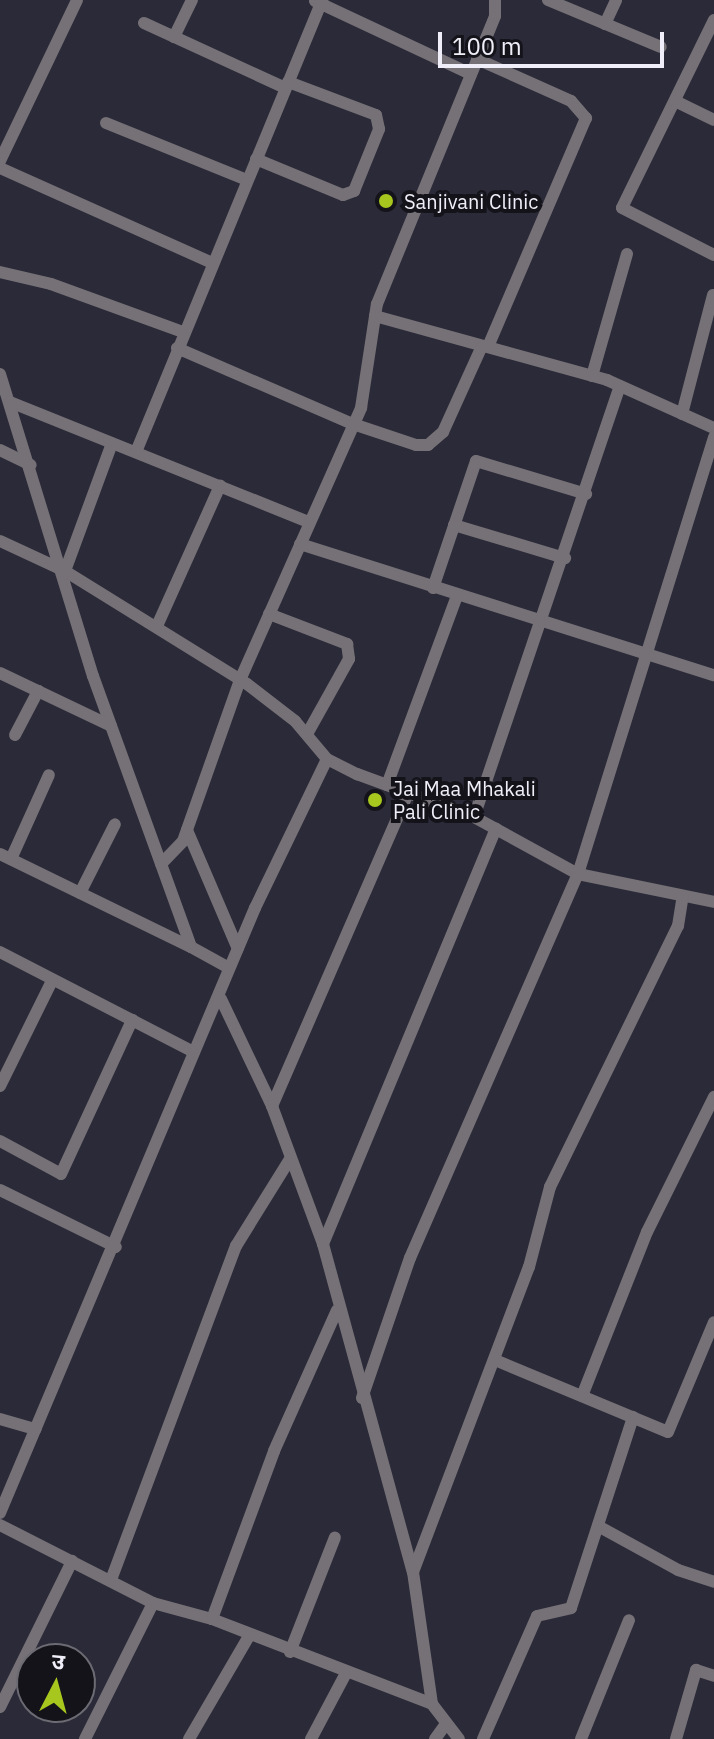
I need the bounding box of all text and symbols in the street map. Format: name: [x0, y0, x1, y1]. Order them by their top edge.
scale bar: [442, 16, 668, 66]
text: 100 m: [452, 30, 522, 62]
place label: Sanjivani Clinic: [404, 189, 538, 213]
marker: Sanjivani Clinic: [375, 190, 397, 212]
place label: Jai Maa Mhakali Pali Clinic: [393, 776, 536, 823]
marker: Jai Maa Mhakali Pali Clinic: [364, 789, 386, 811]
north arrow: [16, 1643, 96, 1723]
text: उ: [50, 1646, 66, 1676]

